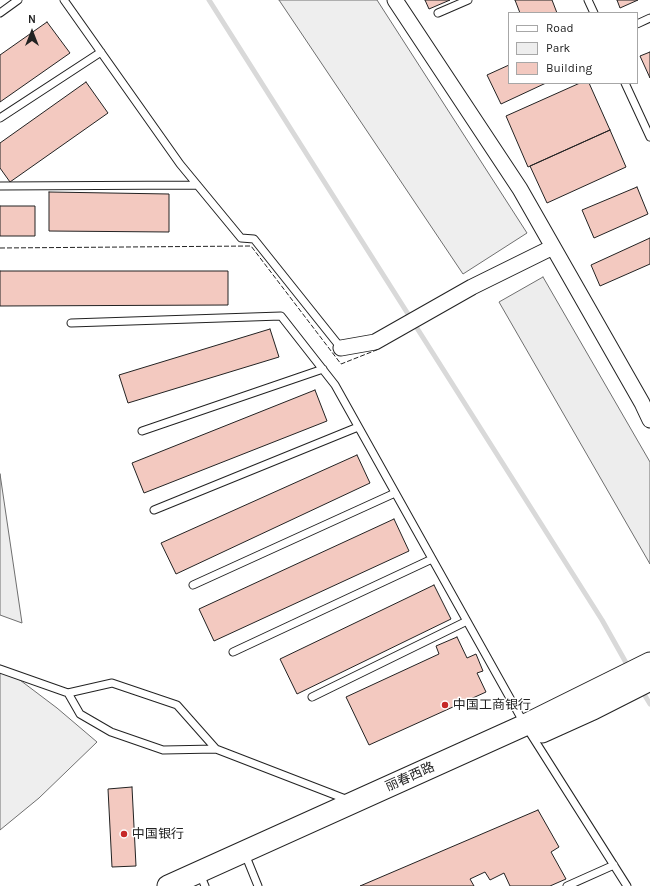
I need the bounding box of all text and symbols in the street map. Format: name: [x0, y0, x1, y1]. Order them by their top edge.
north arrow: [12, 12, 52, 52]
legend: [508, 12, 638, 84]
text: N: [28, 13, 36, 26]
text: Road: [546, 21, 574, 35]
text: Park: [546, 41, 570, 55]
text: Building: [546, 61, 592, 75]
place label: 中国工商银行: [453, 697, 531, 713]
marker: 中国工商银行: [440, 700, 450, 710]
street label: 丽春西路: [383, 759, 437, 795]
place label: 中国银行: [132, 826, 184, 842]
marker: 中国银行: [119, 829, 129, 839]

